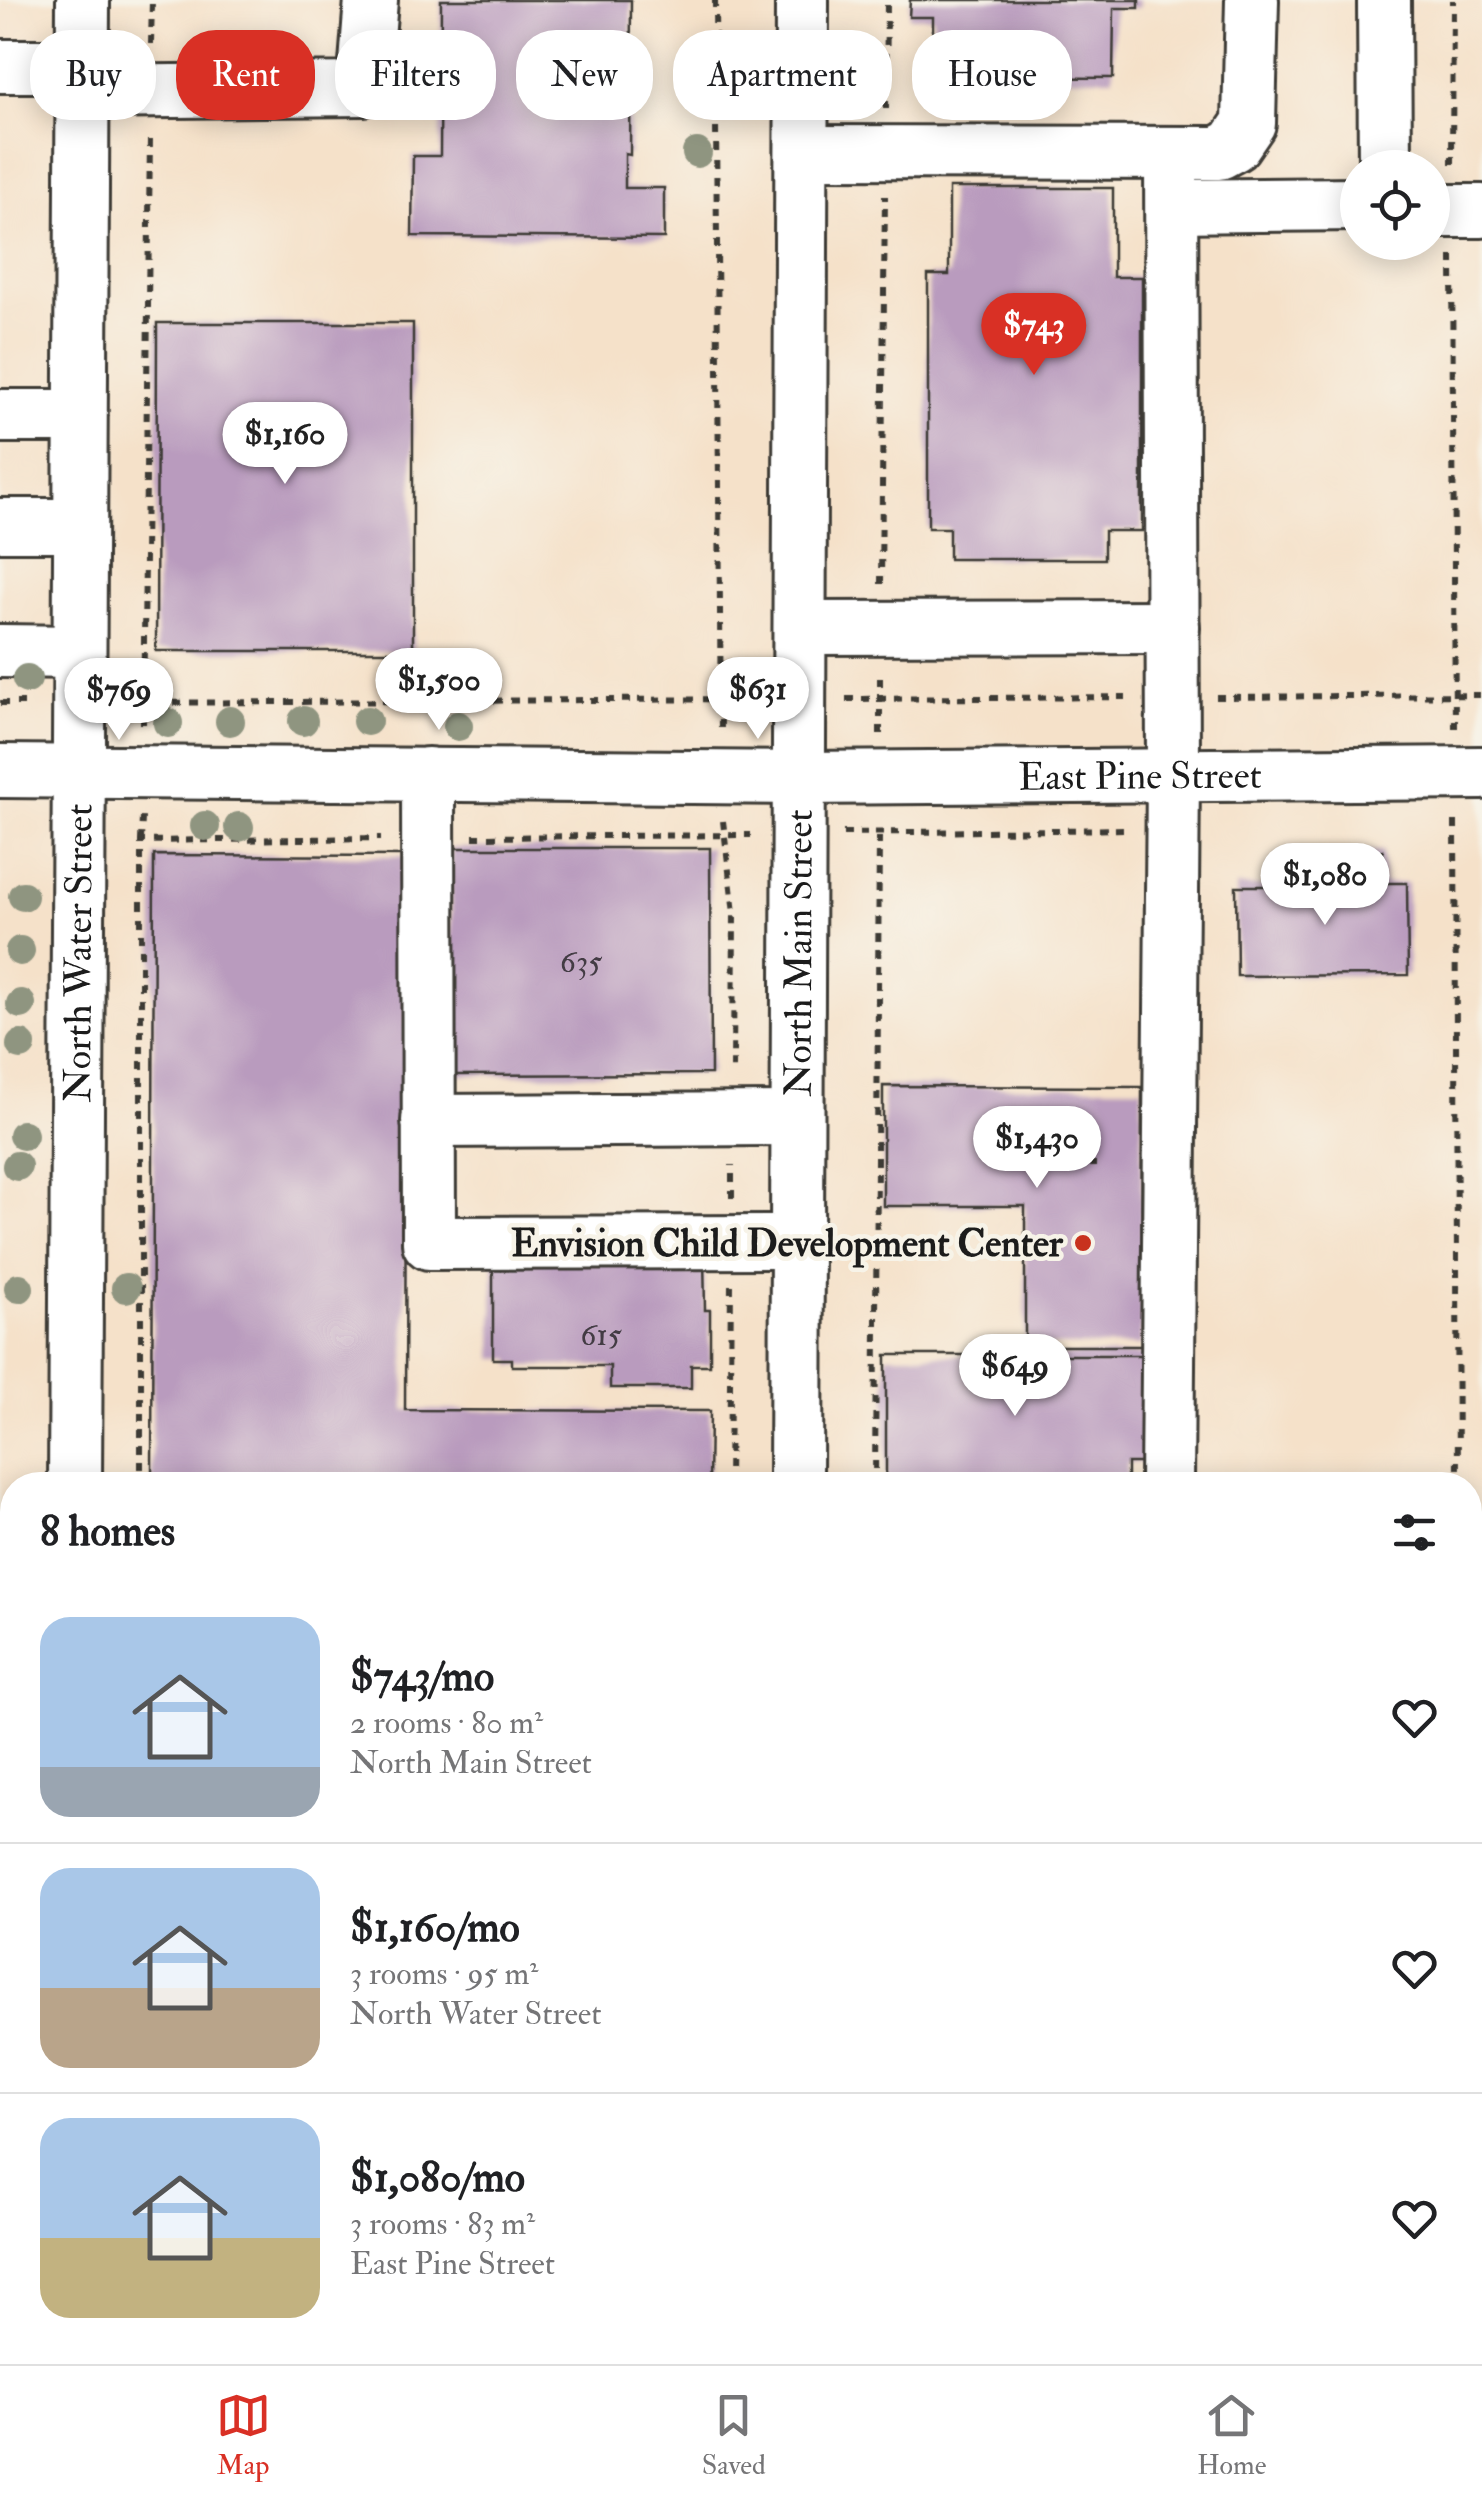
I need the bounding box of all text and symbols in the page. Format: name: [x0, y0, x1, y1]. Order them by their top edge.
chip: Buy: [30, 30, 156, 120]
chip: Rent: [176, 30, 315, 120]
chip: Filters: [335, 30, 496, 120]
chip: New: [516, 30, 653, 120]
chip: Apartment: [673, 30, 892, 120]
chip: House: [912, 30, 1072, 120]
map controls: [1340, 150, 1450, 260]
button: locate: [1340, 150, 1450, 260]
pin: $743: [975, 293, 1093, 378]
text: $743: [1003, 305, 1065, 345]
pin: $1,160: [204, 402, 366, 487]
text: $1,160: [245, 414, 325, 454]
pin: $1,500: [358, 648, 520, 733]
pin: $631: [699, 657, 817, 742]
pin: $769: [60, 658, 178, 743]
text: $1,500: [397, 660, 481, 700]
text: $631: [729, 669, 787, 709]
text: $769: [86, 670, 152, 710]
street label: East Pine Street: [1018, 752, 1262, 801]
street label: North Water Street: [54, 803, 104, 1103]
street label: North Main Street: [775, 809, 824, 1097]
pin: $1,080: [1244, 843, 1406, 928]
text: $1,080: [1283, 855, 1367, 895]
house number: 635: [560, 942, 602, 982]
pin: $1,430: [956, 1106, 1118, 1191]
text: $1,430: [995, 1118, 1079, 1158]
place label: Envision Child Development Center: [511, 1220, 1064, 1268]
marker: Envision Child Development Center: [1072, 1232, 1094, 1254]
house number: 615: [580, 1315, 622, 1355]
pin: $649: [956, 1334, 1074, 1419]
text: $649: [981, 1346, 1049, 1386]
icon: filters: [1387, 1505, 1442, 1560]
text: 8 homes: [40, 1506, 175, 1558]
text: $743/mo: [350, 1651, 494, 1703]
icon: home: [120, 1657, 240, 1777]
icon: heart: [1387, 1690, 1442, 1745]
text: 2 rooms · 80 m²: [350, 1703, 543, 1743]
text: North Main Street: [350, 1743, 592, 1783]
text: $1,160/mo: [350, 1902, 520, 1954]
icon: home: [120, 1908, 240, 2028]
icon: heart: [1387, 1941, 1442, 1996]
text: 3 rooms · 95 m²: [350, 1954, 538, 1994]
text: North Water Street: [350, 1994, 602, 2034]
text: $1,080/mo: [350, 2152, 525, 2204]
icon: home: [120, 2158, 240, 2278]
icon: heart: [1387, 2191, 1442, 2246]
text: 3 rooms · 83 m²: [350, 2204, 535, 2244]
text: East Pine Street: [350, 2244, 555, 2284]
tab: Map: [216, 2388, 271, 2483]
tab: Saved: [702, 2388, 766, 2483]
tab: Home: [1197, 2388, 1266, 2483]

